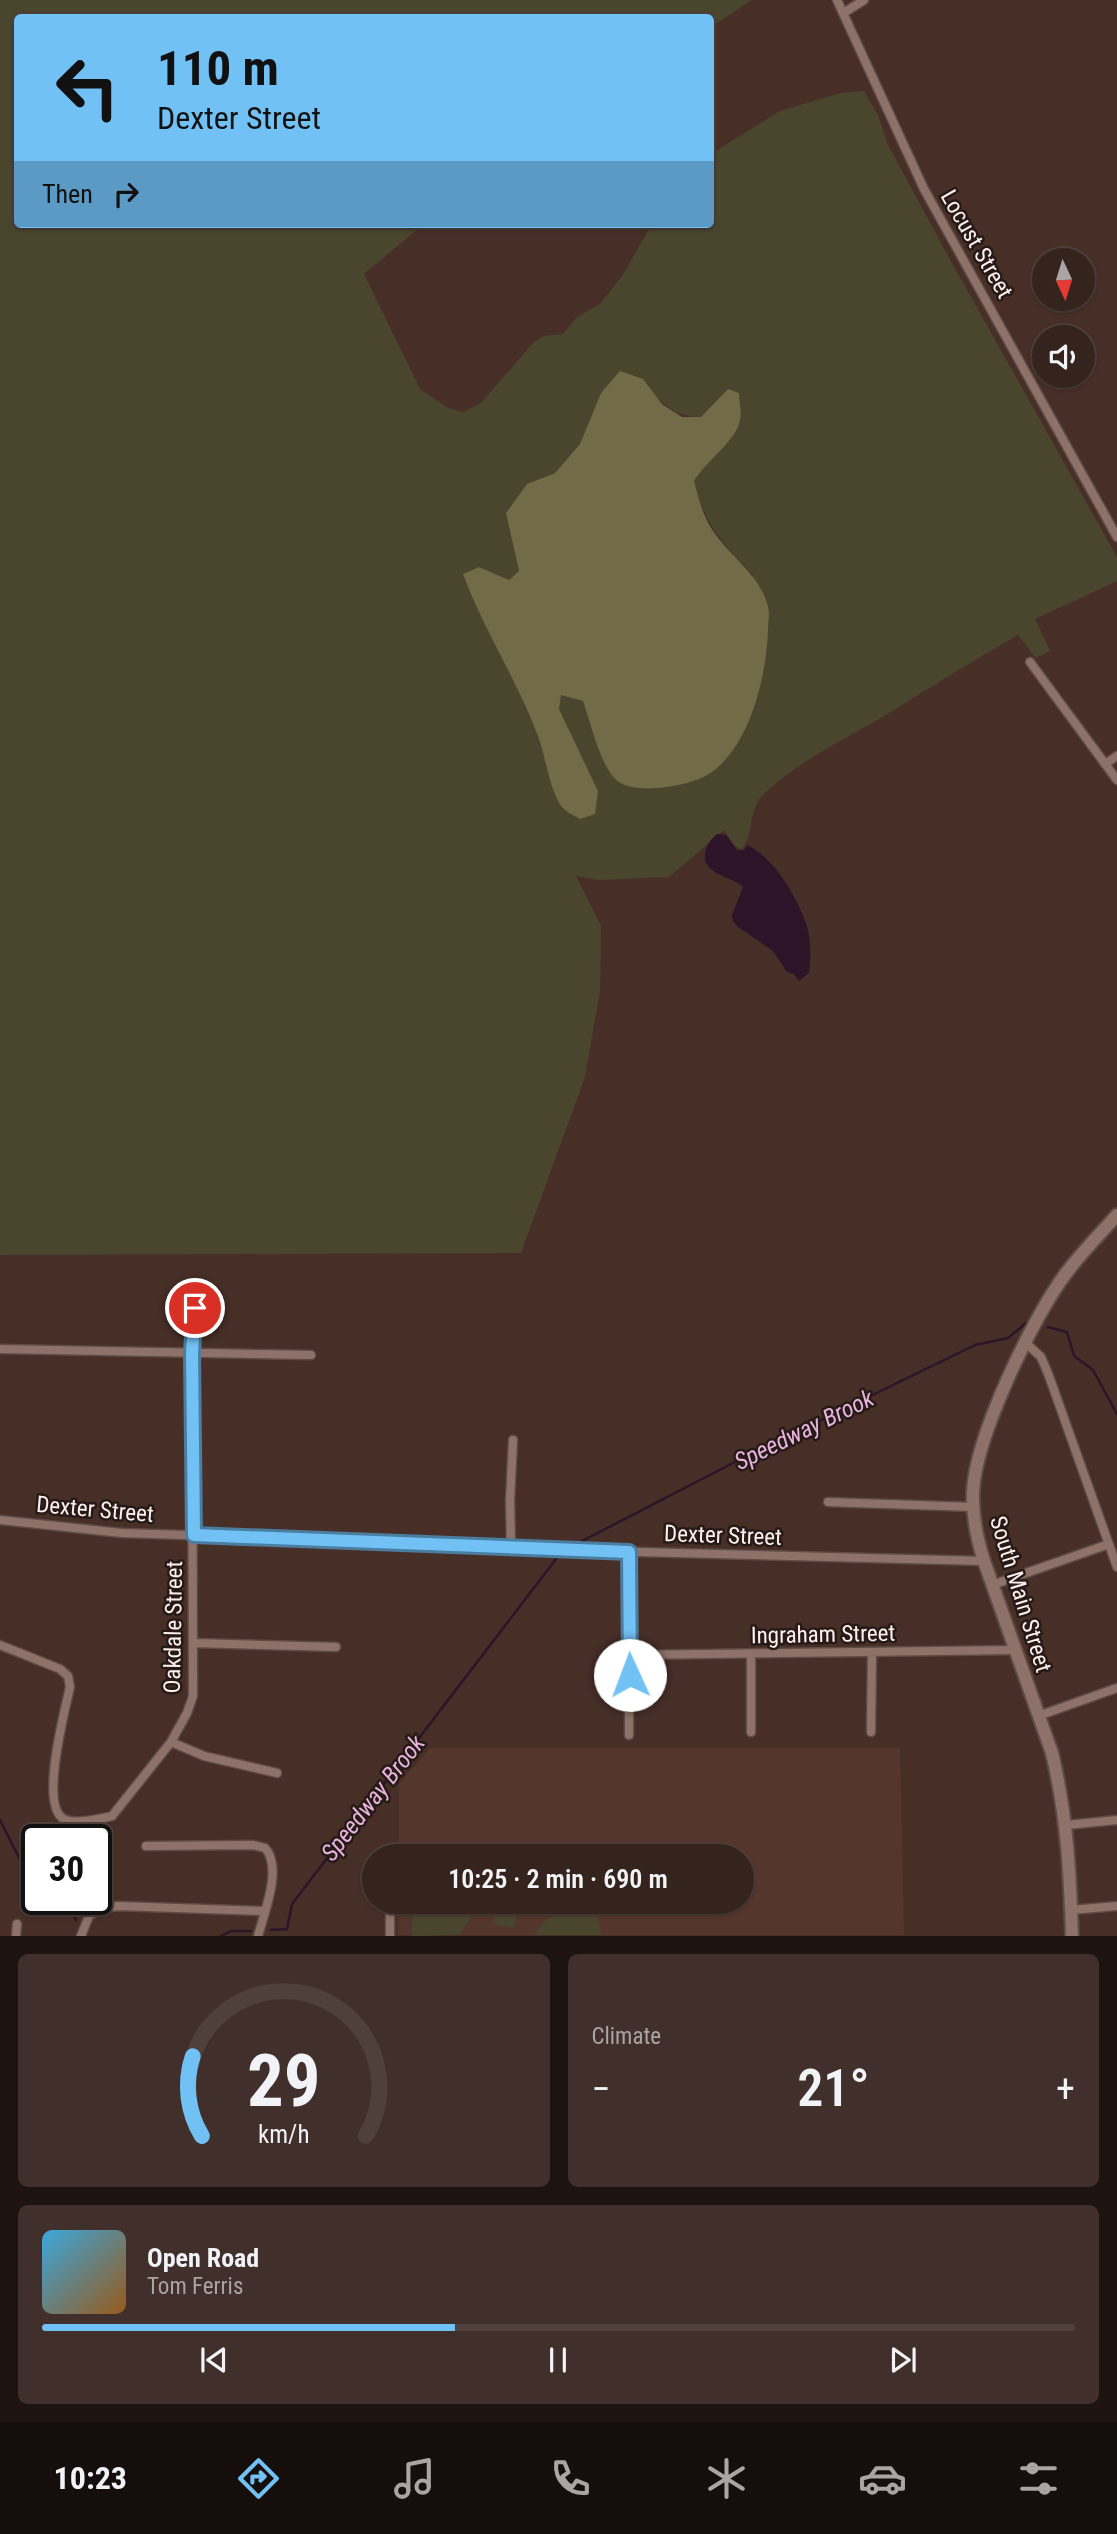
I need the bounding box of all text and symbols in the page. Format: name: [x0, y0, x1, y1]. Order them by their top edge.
text: 110 m: [157, 40, 279, 97]
icon: left: [42, 42, 133, 133]
text: Dexter Street: [157, 99, 321, 137]
icon: right: [107, 175, 145, 213]
text: Then: [42, 179, 93, 209]
street label: Locust Street: [935, 185, 1018, 303]
north arrow: [1032, 248, 1096, 312]
map controls: [1032, 248, 1095, 388]
button: sound: [1032, 325, 1095, 388]
pin: [165, 1278, 225, 1338]
icon: arrive: [176, 1289, 214, 1327]
water label: Speedway Brook: [730, 1384, 879, 1476]
street label: Dexter Street: [35, 1491, 155, 1528]
street label: South Main Street: [984, 1513, 1057, 1675]
street label: Dexter Street: [664, 1520, 782, 1551]
street label: Oakdale Street: [159, 1560, 188, 1694]
street label: Ingraham Street: [751, 1620, 895, 1649]
position arrow: [593, 1638, 667, 1712]
water label: Speedway Brook: [315, 1729, 431, 1866]
speed limit sign: 30: [21, 1824, 112, 1915]
text: 10:25 · 2 min · 690 m: [448, 1864, 668, 1894]
text: Climate: [592, 2023, 661, 2050]
text: 29: [247, 2039, 321, 2125]
text: 21°: [797, 2058, 869, 2119]
text: −: [592, 2067, 611, 2111]
text: +: [1056, 2067, 1075, 2111]
text: km/h: [258, 2120, 309, 2149]
text: Open Road: [147, 2243, 259, 2273]
text: Tom Ferris: [147, 2273, 243, 2300]
icon: previous: [195, 2341, 233, 2379]
icon: pause: [539, 2341, 577, 2379]
icon: next: [884, 2341, 922, 2379]
icon: directions: [234, 2454, 283, 2503]
icon: music: [390, 2454, 439, 2503]
icon: phone: [546, 2454, 595, 2503]
icon: climate: [702, 2454, 751, 2503]
icon: car: [858, 2454, 907, 2503]
icon: filters: [1014, 2454, 1063, 2503]
text: 10:23: [54, 2459, 127, 2497]

